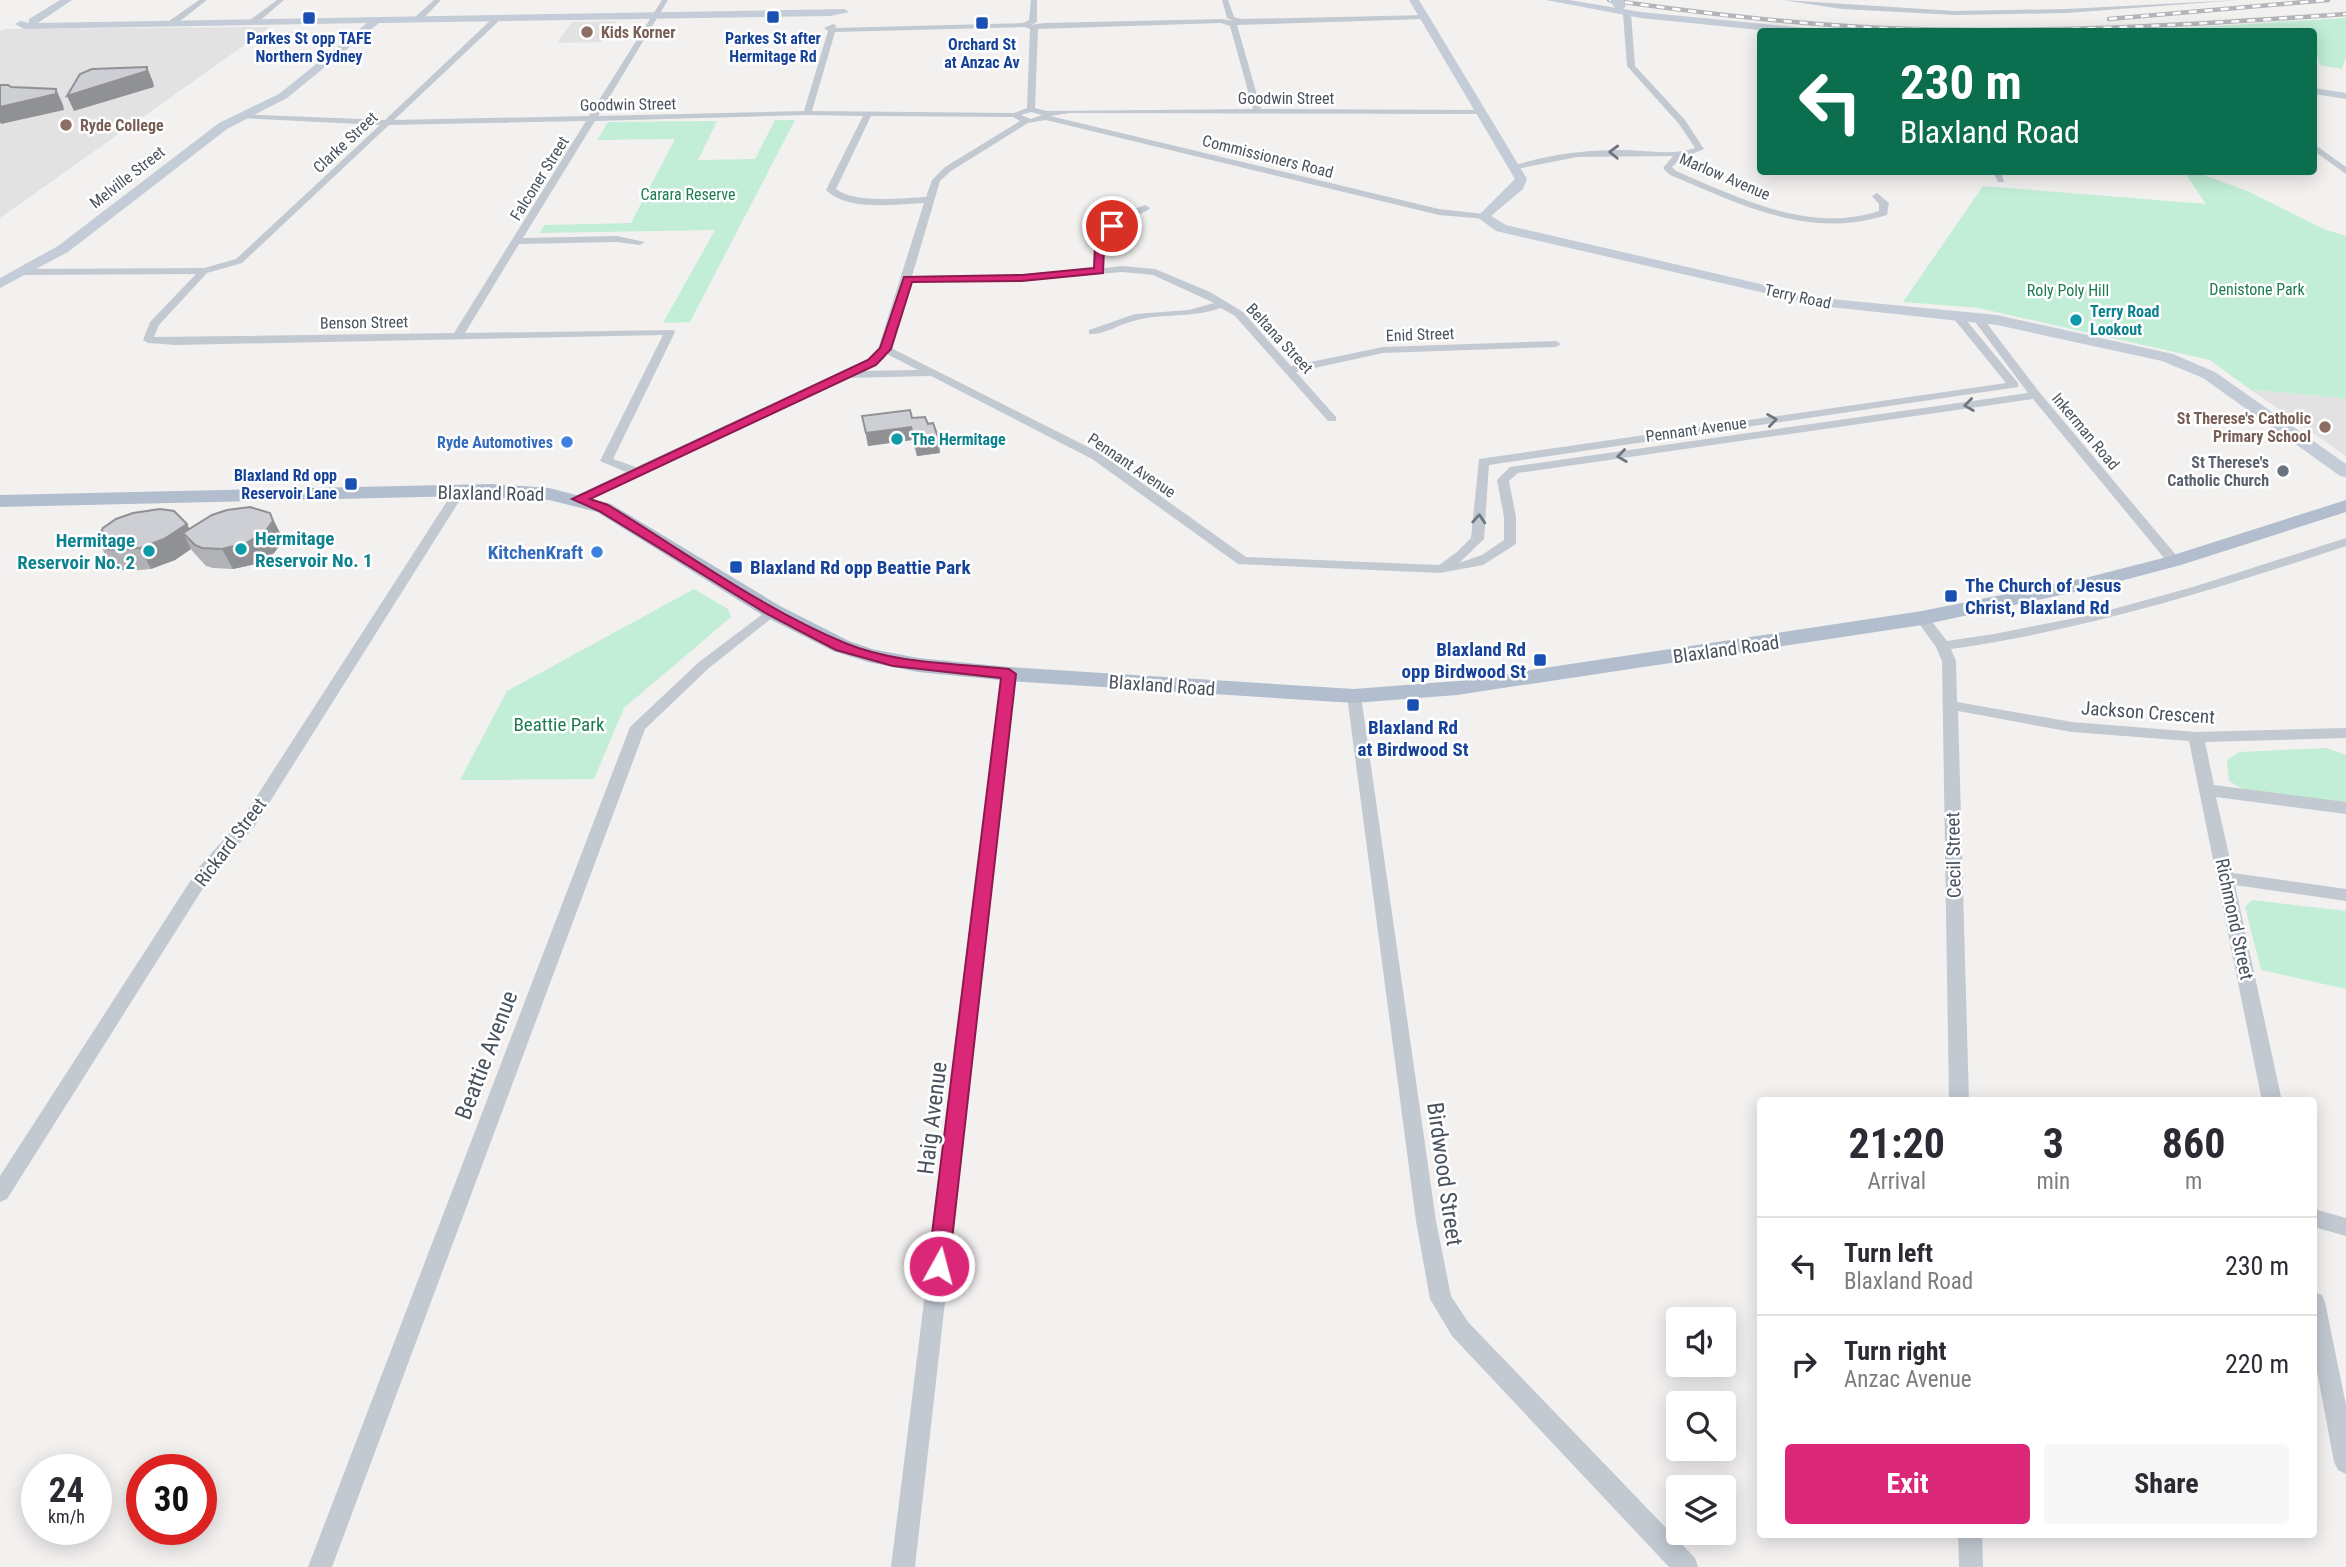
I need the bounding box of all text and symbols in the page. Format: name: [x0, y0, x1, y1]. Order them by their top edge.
marker: Parkes St after Hermitage Rd: [765, 9, 781, 25]
marker: Parkes St opp TAFE Northern Sydney: [301, 10, 317, 26]
marker: Orchard St at Anzac Av: [974, 15, 990, 31]
place label: Kids Korner: [601, 23, 676, 42]
marker: Kids Korner: [579, 24, 595, 40]
place label: Parkes St opp TAFE Northern Sydney: [247, 29, 372, 66]
place label: Parkes St after Hermitage Rd: [725, 29, 821, 66]
place label: Orchard St at Anzac Av: [944, 35, 1020, 72]
text: 230 m: [1900, 54, 2022, 111]
icon: left: [1785, 56, 1876, 147]
street label: Goodwin Street: [1238, 89, 1334, 108]
street label: Goodwin Street: [580, 94, 677, 115]
street label: Clarke Street: [309, 108, 382, 177]
text: Blaxland Road: [1900, 113, 2080, 151]
place label: Ryde College: [80, 116, 164, 135]
marker: Ryde College: [58, 117, 74, 133]
street label: Commissioners Road: [1200, 131, 1335, 182]
street label: Falconer Street: [506, 133, 573, 224]
street label: Melville Street: [86, 142, 169, 213]
one-way arrow: [1608, 144, 1618, 160]
street label: Marlow Avenue: [1677, 149, 1773, 204]
park label: Carara Reserve: [641, 185, 735, 204]
pin: [1082, 196, 1142, 256]
icon: arrive: [1093, 207, 1131, 245]
street label: Terry Road: [1763, 280, 1833, 313]
park label: Denistone Park: [2209, 280, 2305, 299]
park label: Roly Poly Hill: [2027, 281, 2109, 300]
street label: Beltana Street: [1242, 299, 1317, 378]
place label: Terry Road Lookout: [2090, 302, 2160, 339]
street label: Benson Street: [320, 312, 409, 333]
marker: Terry Road Lookout: [2068, 312, 2084, 328]
street label: Enid Street: [1385, 324, 1455, 345]
street label: Inkerman Road: [2048, 389, 2123, 474]
one-way arrow: [1963, 397, 1974, 412]
place label: St Therese's Catholic Primary School: [2177, 409, 2311, 446]
street label: Pennant Avenue: [1644, 413, 1748, 446]
one-way arrow: [1767, 413, 1778, 428]
marker: St Therese's Catholic Primary School: [2317, 419, 2333, 435]
street label: Pennant Avenue: [1084, 429, 1179, 502]
place label: The Hermitage: [911, 430, 1006, 449]
marker: The Hermitage: [889, 431, 905, 447]
place label: Ryde Automotives: [437, 433, 553, 452]
marker: Ryde Automotives: [559, 434, 575, 450]
one-way arrow: [1616, 448, 1628, 463]
place label: St Therese's Catholic Church: [2167, 453, 2269, 490]
marker: St Therese's Catholic Church: [2275, 463, 2291, 479]
place label: Blaxland Rd opp Reservoir Lane: [234, 466, 337, 503]
marker: Blaxland Rd opp Reservoir Lane: [343, 476, 359, 492]
street label: Blaxland Road: [437, 481, 545, 506]
one-way arrow: [1471, 513, 1486, 524]
place label: Hermitage Reservoir No. 1: [255, 527, 373, 572]
place label: Hermitage Reservoir No. 2: [17, 529, 135, 574]
marker: Hermitage Reservoir No. 1: [233, 541, 249, 557]
place label: KitchenKraft: [488, 541, 583, 564]
marker: Hermitage Reservoir No. 2: [141, 543, 157, 559]
marker: KitchenKraft: [589, 544, 605, 560]
place label: Blaxland Rd opp Beattie Park: [750, 556, 971, 579]
marker: Blaxland Rd opp Beattie Park: [728, 559, 744, 575]
place label: The Church of Jesus Christ, Blaxland Rd: [1965, 574, 2121, 619]
marker: The Church of Jesus Christ, Blaxland Rd: [1943, 588, 1959, 604]
street label: Blaxland Road: [1672, 631, 1781, 668]
place label: Blaxland Rd opp Birdwood St: [1402, 638, 1526, 683]
marker: Blaxland Rd opp Birdwood St: [1532, 652, 1548, 668]
street label: Blaxland Road: [1108, 670, 1216, 701]
street label: Jackson Crescent: [2080, 696, 2216, 729]
marker: Blaxland Rd at Birdwood St: [1405, 697, 1421, 713]
park label: Beattie Park: [513, 713, 605, 736]
place label: Blaxland Rd at Birdwood St: [1358, 716, 1469, 761]
street label: Rickard Street: [190, 794, 271, 891]
street label: Cecil Street: [1941, 812, 1966, 898]
street label: Richmond Street: [2210, 856, 2259, 982]
street label: Beattie Avenue: [450, 987, 523, 1123]
street label: Haig Avenue: [912, 1060, 953, 1176]
street label: Birdwood Street: [1421, 1101, 1468, 1248]
text: 21:20: [1849, 1119, 1945, 1168]
text: 3: [2043, 1119, 2064, 1168]
text: 860: [2162, 1119, 2225, 1168]
text: Arrival: [1867, 1168, 1926, 1195]
text: min: [2036, 1168, 2070, 1195]
text: m: [2185, 1168, 2202, 1195]
position arrow: [902, 1229, 976, 1303]
text: Turn left: [1844, 1238, 1933, 1268]
icon: left: [1785, 1247, 1823, 1285]
text: 230 m: [2225, 1251, 2289, 1281]
text: Blaxland Road: [1844, 1268, 1973, 1295]
map controls: [1666, 1307, 1736, 1545]
button: sound: [1666, 1307, 1736, 1377]
text: Turn right: [1844, 1336, 1946, 1366]
icon: right: [1785, 1345, 1823, 1383]
text: 220 m: [2225, 1349, 2289, 1379]
text: Anzac Avenue: [1844, 1366, 1972, 1393]
button: search: [1666, 1391, 1736, 1461]
button: Exit: [1785, 1444, 2030, 1524]
button: Share: [2044, 1444, 2289, 1524]
speed limit sign: 30: [126, 1454, 217, 1545]
text: 24: [49, 1470, 84, 1511]
button: layers: [1666, 1475, 1736, 1545]
text: km/h: [48, 1506, 85, 1527]

